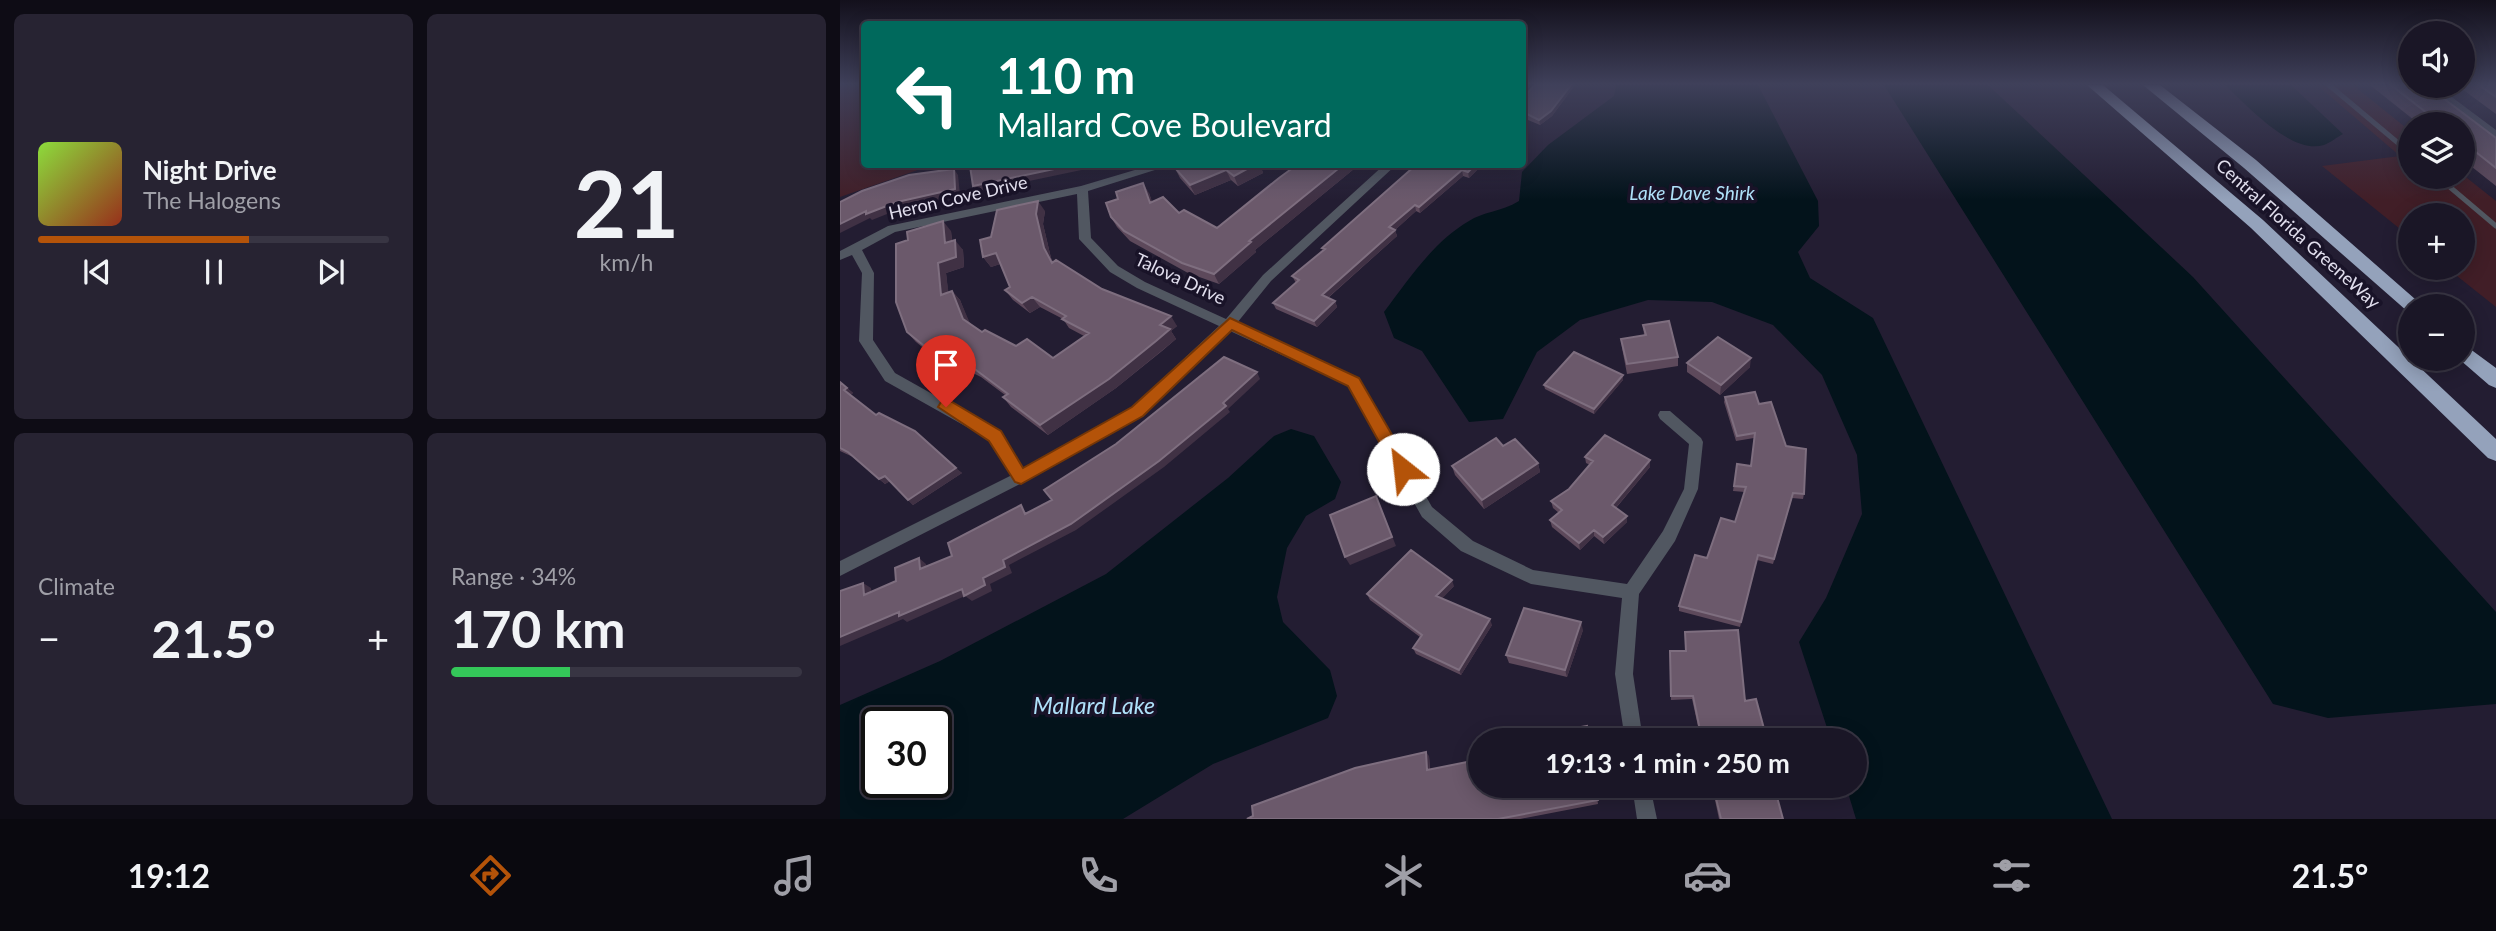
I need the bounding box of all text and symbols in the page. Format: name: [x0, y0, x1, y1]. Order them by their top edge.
map controls: [2398, 21, 2475, 371]
button: sound: [2398, 21, 2475, 98]
text: 110 m: [997, 46, 1135, 104]
icon: left: [882, 49, 973, 140]
text: Mallard Cove Boulevard: [997, 105, 1332, 144]
button: layers: [2398, 112, 2475, 189]
text: 21: [574, 148, 679, 257]
text: Night Drive: [143, 154, 277, 186]
street label: Central Florida GreeneWay: [2212, 154, 2386, 313]
street label: Heron Cove Drive: [886, 170, 1029, 224]
water label: Lake Dave Shirk: [1629, 181, 1756, 204]
text: The Halogens: [143, 186, 281, 214]
button: +: [2398, 203, 2475, 280]
text: km/h: [600, 248, 653, 276]
street label: Talova Drive: [1132, 248, 1229, 309]
icon: previous: [78, 253, 116, 291]
icon: pause: [195, 253, 233, 291]
icon: next: [312, 253, 350, 291]
button: −: [2398, 294, 2475, 371]
pin: [916, 335, 976, 407]
icon: arrive: [927, 346, 965, 384]
position arrow: [1366, 432, 1440, 506]
text: Range · 34%: [451, 562, 576, 590]
text: Climate: [38, 572, 115, 600]
text: 170 km: [451, 597, 625, 659]
text: 21.5°: [151, 607, 276, 669]
text: −: [38, 615, 60, 661]
text: +: [367, 615, 389, 661]
water label: Mallard Lake: [1033, 691, 1155, 719]
speed limit sign: 30: [861, 707, 952, 798]
text: 19:13 · 1 min · 250 m: [1545, 747, 1790, 779]
icon: directions: [466, 851, 515, 900]
icon: music: [770, 851, 819, 900]
icon: phone: [1074, 851, 1123, 900]
icon: climate: [1379, 851, 1428, 900]
icon: car: [1683, 851, 1732, 900]
icon: filters: [1987, 851, 2036, 900]
text: 19:12: [128, 856, 210, 895]
text: 21.5°: [2292, 856, 2368, 895]

